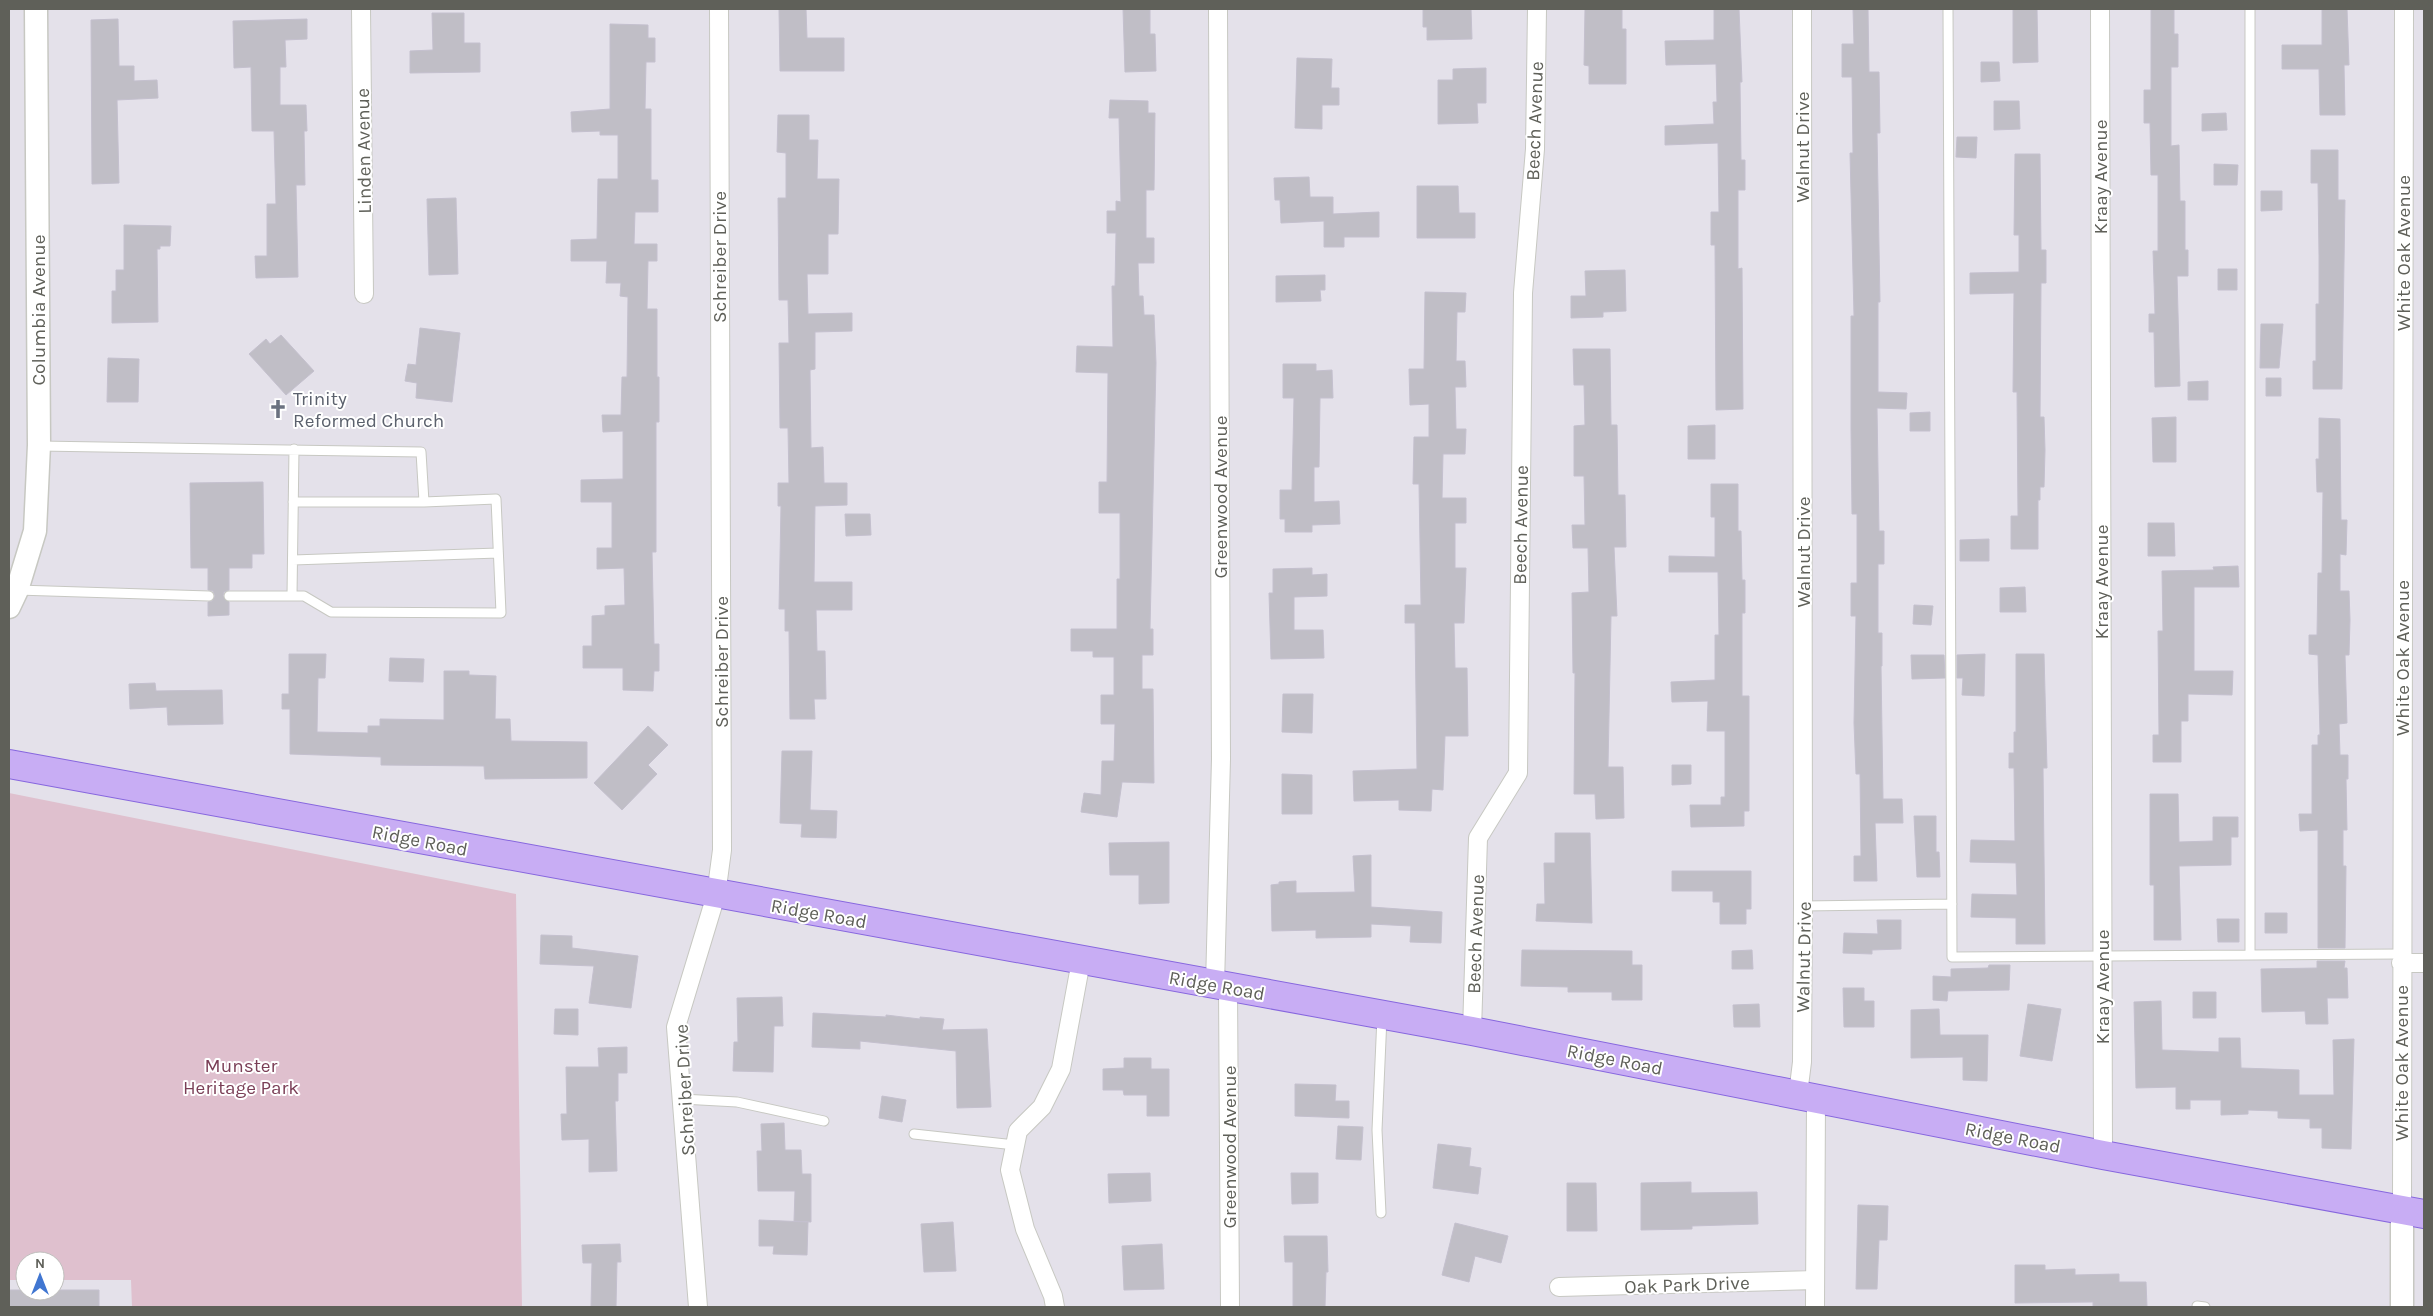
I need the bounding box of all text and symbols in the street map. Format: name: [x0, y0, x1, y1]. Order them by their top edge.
street label: Beech Avenue: [1522, 61, 1548, 181]
street label: Linden Avenue: [352, 88, 376, 214]
street label: Walnut Drive: [1792, 91, 1814, 203]
street label: Kraay Avenue: [2090, 119, 2112, 235]
street label: White Oak Avenue: [2393, 175, 2415, 331]
street label: Schreiber Drive: [709, 191, 731, 323]
street label: Columbia Avenue: [28, 234, 50, 386]
place label: Trinity Reformed Church: [293, 388, 444, 432]
church icon: Trinity Reformed Church: [267, 398, 289, 420]
street label: Greenwood Avenue: [1210, 416, 1232, 578]
street label: Beech Avenue: [1509, 465, 1533, 585]
street label: Walnut Drive: [1793, 496, 1815, 608]
street label: Kraay Avenue: [2091, 524, 2113, 640]
street label: White Oak Avenue: [2392, 580, 2414, 736]
street label: Schreiber Drive: [711, 596, 733, 728]
street label: Ridge Road: [370, 821, 470, 861]
street label: Beech Avenue: [1463, 874, 1489, 994]
street label: Ridge Road: [769, 895, 869, 933]
street label: Walnut Drive: [1792, 901, 1816, 1013]
street label: Kraay Avenue: [2092, 929, 2114, 1045]
street label: Ridge Road: [1167, 967, 1267, 1005]
street label: White Oak Avenue: [2391, 985, 2413, 1141]
street label: Schreiber Drive: [671, 1024, 699, 1156]
street label: Ridge Road: [1565, 1040, 1665, 1080]
park label: Munster Heritage Park: [183, 1055, 299, 1099]
street label: Greenwood Avenue: [1219, 1066, 1241, 1228]
street label: Ridge Road: [1963, 1118, 2063, 1158]
north arrow: [15, 1251, 65, 1301]
text: N: [35, 1255, 45, 1272]
street label: Oak Park Drive: [1624, 1272, 1750, 1298]

